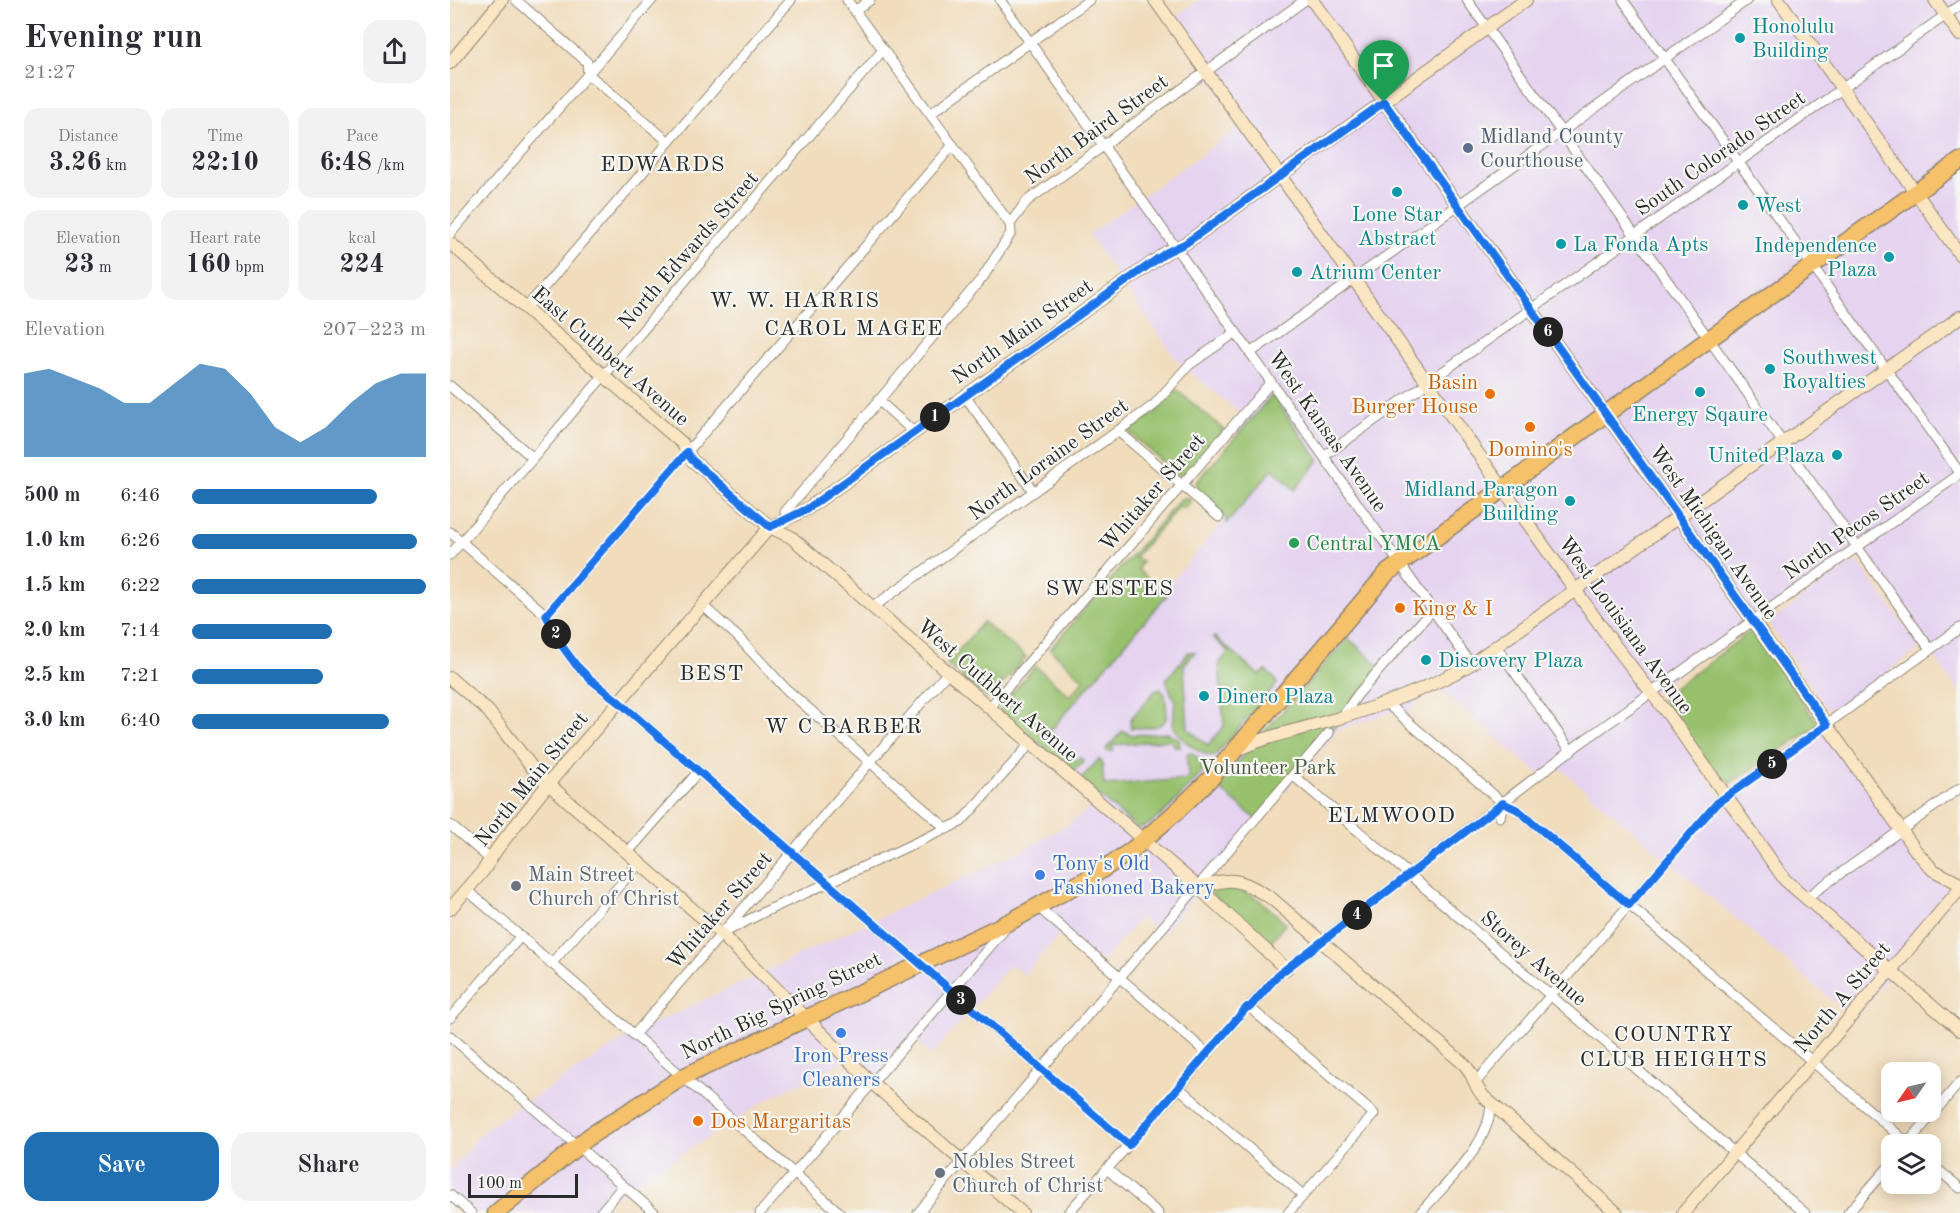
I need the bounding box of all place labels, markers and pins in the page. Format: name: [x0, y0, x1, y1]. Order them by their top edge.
place label: Honolulu Building: [1752, 17, 1835, 62]
marker: Honolulu Building: [1733, 31, 1747, 45]
pin: [1358, 40, 1409, 102]
place label: Midland County Courthouse: [1480, 127, 1624, 172]
marker: Midland County Courthouse: [1461, 141, 1475, 155]
marker: Lone Star Abstract: [1390, 185, 1404, 199]
place label: West: [1755, 196, 1802, 217]
marker: West: [1736, 198, 1750, 212]
place label: Lone Star Abstract: [1352, 205, 1443, 250]
place label: La Fonda Apts: [1573, 235, 1708, 256]
place label: Independence Plaza: [1754, 236, 1877, 281]
marker: La Fonda Apts: [1554, 237, 1568, 251]
marker: Independence Plaza: [1882, 250, 1896, 264]
place label: Atrium Center: [1309, 263, 1442, 284]
marker: Atrium Center: [1290, 265, 1304, 279]
pin: 6: [1533, 317, 1563, 347]
place label: Southwest Royalties: [1782, 348, 1877, 393]
marker: Southwest Royalties: [1763, 362, 1777, 376]
place label: Basin Burger House: [1351, 373, 1478, 418]
marker: Energy Sqaure: [1693, 385, 1707, 399]
marker: Basin Burger House: [1483, 387, 1497, 401]
pin: 1: [920, 402, 950, 432]
place label: Energy Sqaure: [1632, 405, 1768, 426]
marker: Domino's: [1523, 420, 1537, 434]
place label: Domino's: [1487, 440, 1573, 461]
place label: United Plaza: [1708, 446, 1825, 467]
marker: United Plaza: [1830, 448, 1844, 462]
place label: Midland Paragon Building: [1404, 480, 1559, 525]
marker: Midland Paragon Building: [1563, 494, 1577, 508]
place label: Central YMCA: [1306, 534, 1441, 555]
marker: Central YMCA: [1287, 536, 1301, 550]
place label: King & I: [1412, 599, 1493, 620]
marker: King & I: [1393, 601, 1407, 615]
pin: 2: [541, 619, 571, 649]
place label: Discovery Plaza: [1438, 651, 1583, 672]
marker: Discovery Plaza: [1419, 653, 1433, 667]
place label: Dinero Plaza: [1216, 687, 1334, 708]
marker: Dinero Plaza: [1197, 689, 1211, 703]
pin: 5: [1757, 749, 1787, 779]
place label: Tony's Old Fashioned Bakery: [1052, 854, 1215, 899]
place label: Main Street Church of Christ: [528, 865, 679, 910]
marker: Tony's Old Fashioned Bakery: [1033, 868, 1047, 882]
marker: Main Street Church of Christ: [509, 879, 523, 893]
pin: 4: [1342, 900, 1372, 930]
pin: 3: [946, 985, 976, 1015]
marker: Iron Press Cleaners: [834, 1026, 848, 1040]
place label: Iron Press Cleaners: [793, 1046, 889, 1091]
place label: Dos Margaritas: [710, 1112, 851, 1133]
marker: Dos Margaritas: [691, 1114, 705, 1128]
place label: Nobles Street Church of Christ: [952, 1152, 1103, 1197]
marker: Nobles Street Church of Christ: [933, 1166, 947, 1180]

